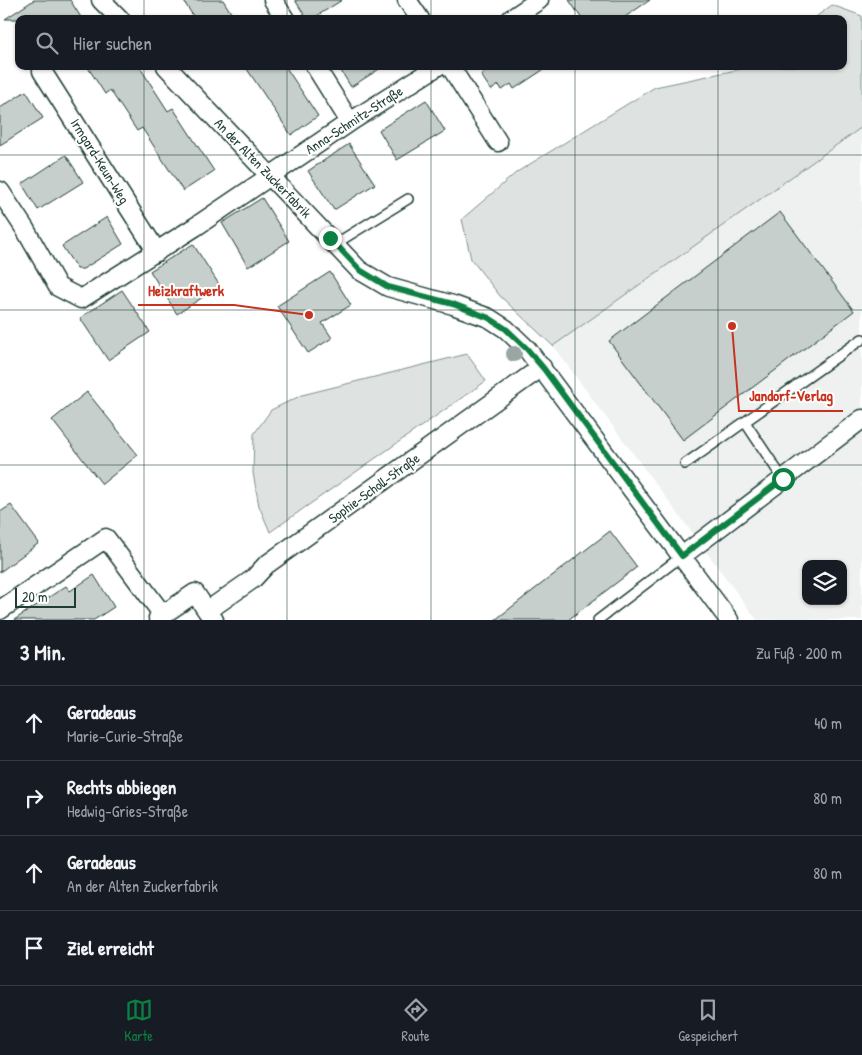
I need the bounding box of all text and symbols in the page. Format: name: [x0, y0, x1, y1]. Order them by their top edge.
search box: [15, 15, 847, 70]
icon: search: [33, 29, 61, 57]
text: Hier suchen: [73, 30, 152, 56]
street label: Anna-Schmitz-Straße: [301, 81, 407, 159]
street label: Irmgard-Keun-Weg: [66, 114, 134, 208]
street label: An der Alten Zuckerfabrik: [211, 114, 316, 222]
route end: [319, 227, 342, 250]
callout: Heizkraftwerk: [138, 275, 234, 305]
text: Heizkraftwerk: [148, 280, 225, 301]
callout: Jandorf-Verlag: [739, 381, 843, 411]
text: Jandorf-Verlag: [749, 385, 833, 407]
street label: Sophie-Scholl-Straße: [324, 448, 424, 528]
route start: [772, 468, 795, 491]
map controls: [802, 560, 847, 605]
button: layers: [802, 560, 847, 605]
scale bar: [15, 585, 76, 608]
text: 20 m: [22, 587, 48, 606]
text: 3 Min.: [20, 638, 65, 667]
text: Zu Fuß · 200 m: [756, 642, 842, 664]
text: Geradeaus: [67, 699, 136, 725]
icon: ahead: [20, 709, 48, 737]
text: 40 m: [814, 712, 842, 734]
text: Marie-Curie-Straße: [67, 725, 183, 747]
text: Rechts abbiegen: [67, 774, 176, 800]
icon: right: [20, 784, 48, 812]
text: 80 m: [813, 787, 842, 809]
text: Hedwig-Gries-Straße: [67, 800, 188, 822]
text: Geradeaus: [67, 849, 136, 875]
icon: ahead: [20, 859, 48, 887]
text: 80 m: [813, 862, 842, 884]
text: An der Alten Zuckerfabrik: [67, 875, 218, 897]
icon: arrive: [20, 934, 48, 962]
text: Ziel erreicht: [67, 935, 154, 961]
tab: Karte: [124, 996, 153, 1045]
tab: Route: [402, 996, 430, 1045]
tab: Gespeichert: [678, 996, 738, 1045]

